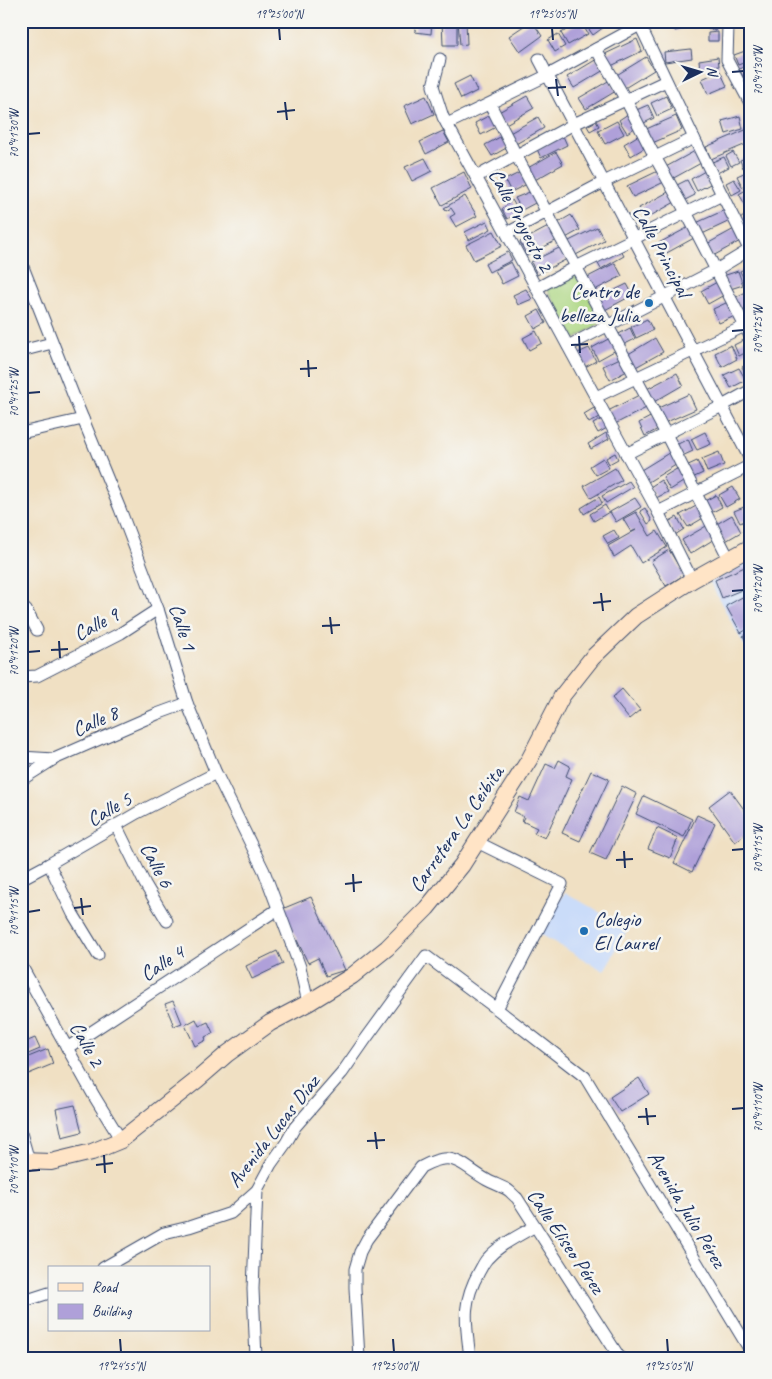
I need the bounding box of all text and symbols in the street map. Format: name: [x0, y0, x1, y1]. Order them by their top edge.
text: 19°25'00"N: [255, 6, 304, 22]
text: 19°25'05"N: [528, 6, 577, 22]
text: 70°41'30"W: [750, 44, 766, 95]
north arrow: [674, 48, 724, 98]
text: N: [704, 66, 722, 78]
text: 70°41'30"W: [6, 107, 22, 158]
street label: Calle Proyecto 2: [483, 164, 560, 277]
street label: Calle Principal: [627, 201, 699, 304]
place label: Centro de belleza Julia: [559, 278, 641, 328]
marker: Centro de belleza Julia: [643, 297, 655, 309]
text: 70°41'25"W: [750, 303, 766, 354]
text: 70°41'25"W: [6, 366, 22, 417]
text: 70°41'20"W: [750, 563, 766, 614]
street label: Calle 1: [163, 600, 203, 655]
street label: Calle 9: [69, 601, 124, 647]
text: 70°41'20"W: [6, 625, 22, 676]
street label: Calle 8: [68, 698, 124, 743]
street label: Carretera La Ceibita: [403, 759, 511, 897]
street label: Calle 5: [82, 785, 137, 832]
text: 70°41'15"W: [750, 822, 766, 873]
street label: Calle 6: [134, 838, 180, 893]
text: 70°41'15"W: [6, 885, 22, 936]
place label: Colegio El Laurel: [594, 906, 661, 956]
marker: Colegio El Laurel: [578, 925, 590, 937]
street label: Calle 4: [135, 938, 191, 987]
street label: Calle 2: [64, 1017, 111, 1072]
street label: Avenida Lucas Díaz: [221, 1068, 326, 1192]
text: 70°41'10"W: [750, 1081, 766, 1132]
text: 70°41'10"W: [6, 1144, 22, 1195]
street label: Avenida Julio Pérez: [642, 1146, 733, 1274]
street label: Calle Eliseo Pérez: [521, 1184, 612, 1300]
legend: [48, 1266, 210, 1332]
text: Road: [92, 1278, 119, 1297]
text: Building: [92, 1302, 132, 1321]
text: 19°24'55"N: [97, 1358, 146, 1374]
text: 19°25'00"N: [370, 1358, 419, 1374]
text: 19°25'05"N: [644, 1358, 693, 1374]

